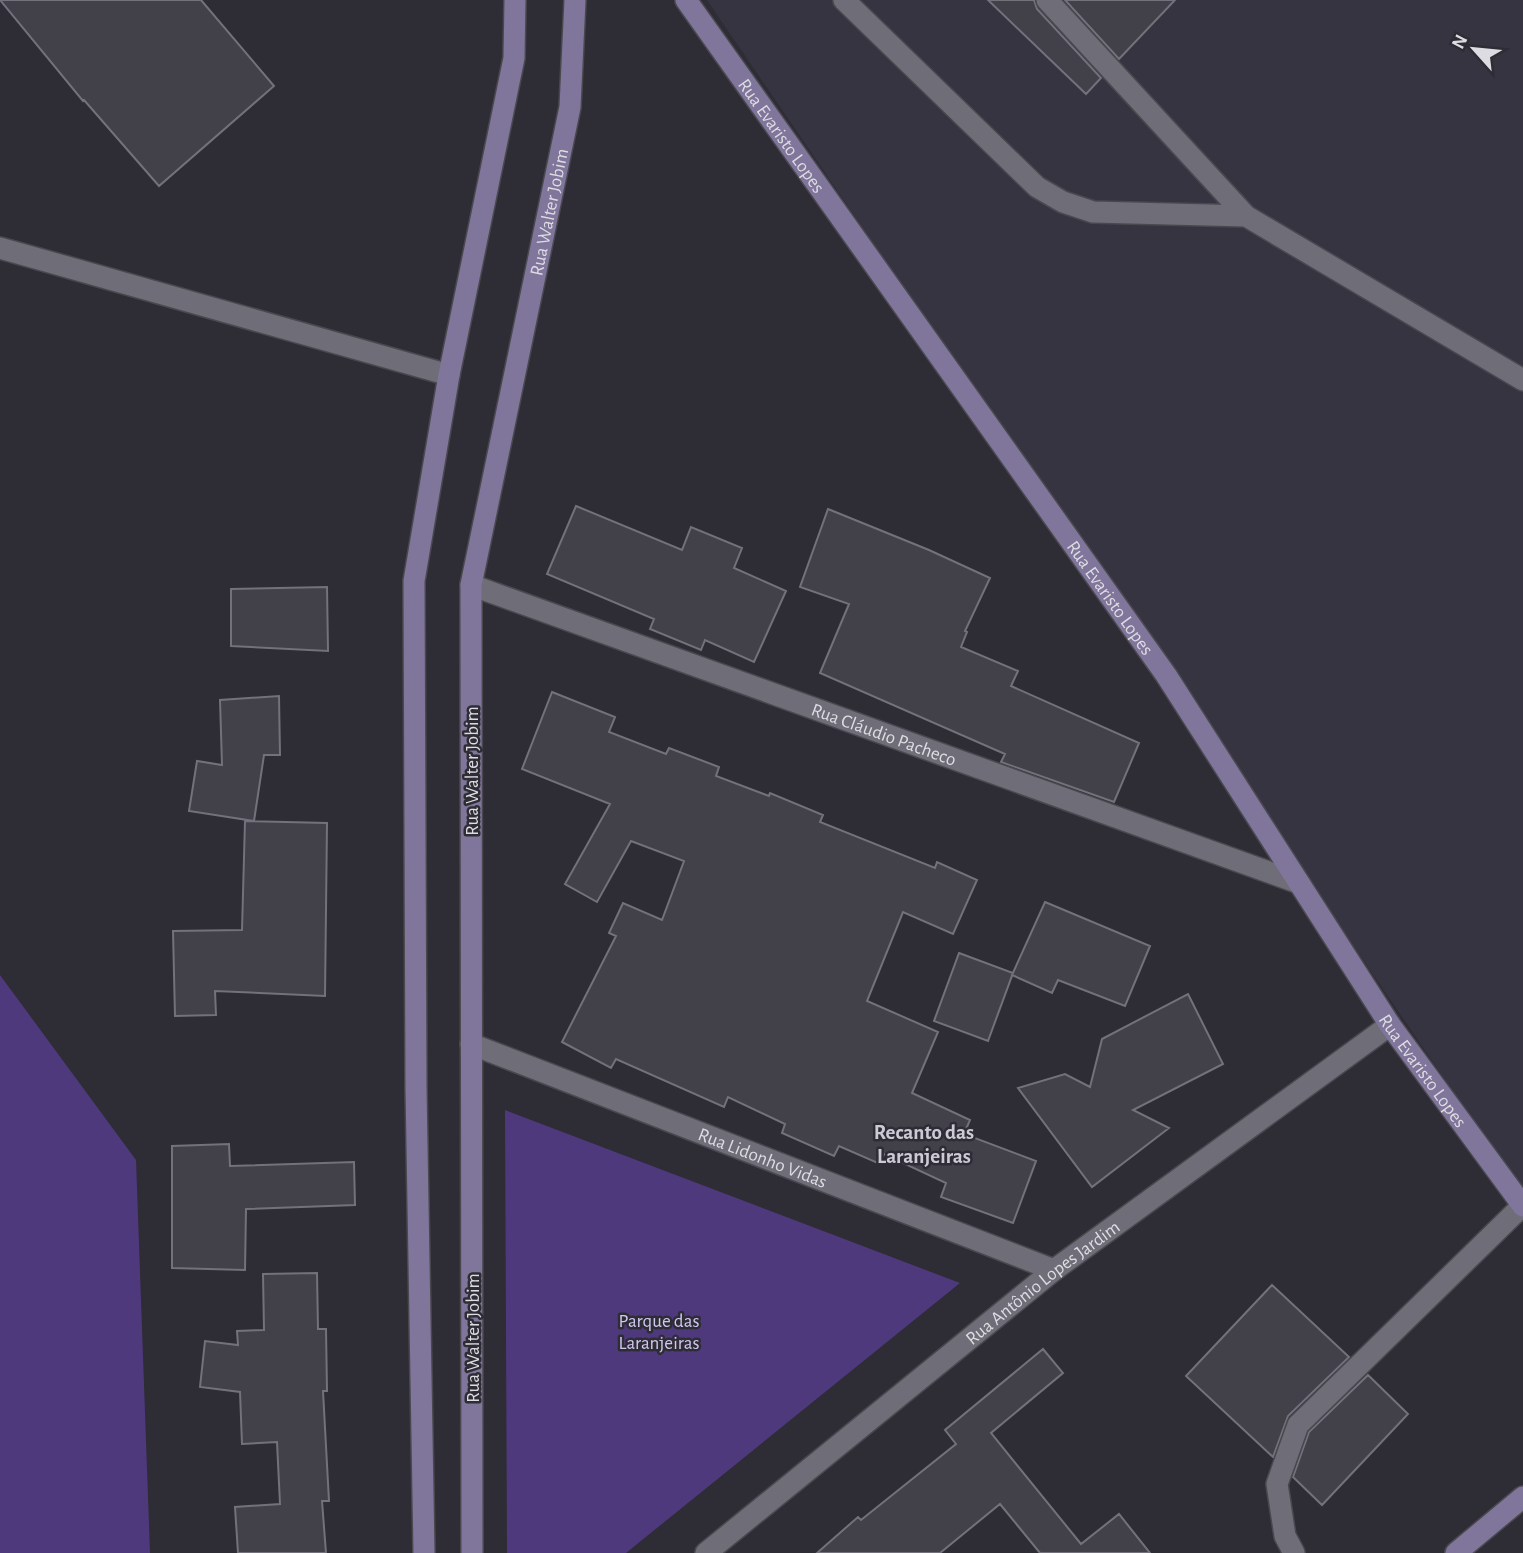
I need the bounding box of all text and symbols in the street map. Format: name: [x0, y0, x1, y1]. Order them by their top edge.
north arrow: [1439, 14, 1509, 84]
text: N: [1449, 32, 1472, 52]
street label: Rua Evaristo Lopes: [734, 76, 828, 197]
street label: Rua Walter Jobim: [527, 147, 572, 278]
street label: Rua Evaristo Lopes: [1063, 538, 1156, 659]
street label: Rua Cláudio Pacheco: [809, 700, 959, 770]
street label: Rua Walter Jobim: [463, 706, 482, 836]
street label: Rua Evaristo Lopes: [1375, 1011, 1470, 1131]
district label: Recanto das Laranjeiras: [874, 1122, 974, 1167]
street label: Rua Lidonho Vidas: [695, 1125, 829, 1192]
street label: Rua Antônio Lopes Jardim: [963, 1217, 1124, 1349]
street label: Rua Walter Jobim: [464, 1273, 483, 1403]
park label: Parque das Laranjeiras: [619, 1312, 700, 1353]

